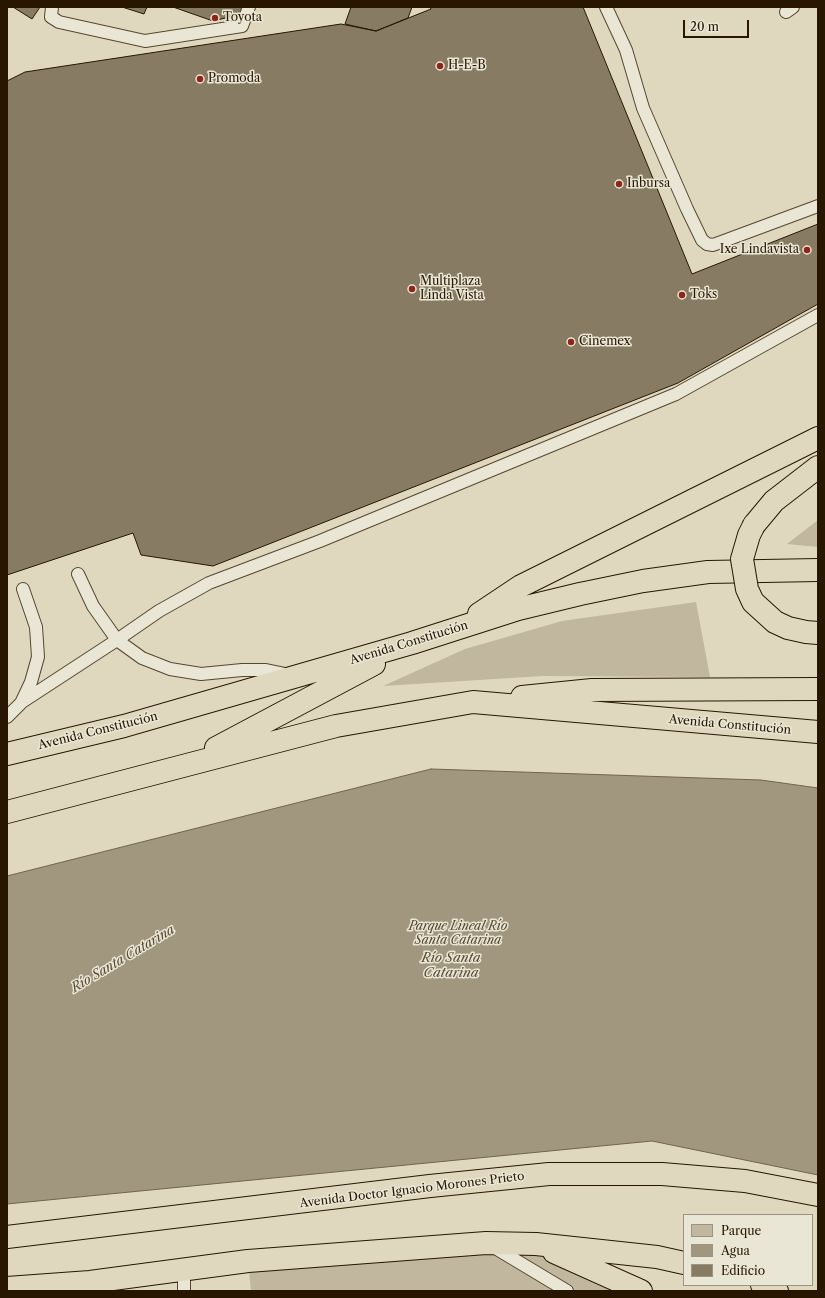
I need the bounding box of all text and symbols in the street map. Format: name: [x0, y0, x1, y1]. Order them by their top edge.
place label: Toyota: [223, 11, 262, 25]
scale bar: [685, 12, 751, 38]
marker: Toyota: [210, 13, 220, 23]
text: 20 m: [690, 19, 719, 34]
place label: H-E-B: [448, 59, 486, 73]
marker: H-E-B: [435, 61, 445, 71]
place label: Promoda: [208, 72, 260, 86]
marker: Promoda: [195, 74, 205, 84]
place label: Inbursa: [627, 177, 670, 191]
marker: Inbursa: [614, 179, 624, 189]
place label: Ixe Lindavista: [720, 243, 799, 257]
marker: Ixe Lindavista: [802, 245, 812, 255]
place label: Multiplaza Linda Vista: [420, 275, 484, 303]
marker: Multiplaza Linda Vista: [407, 284, 417, 294]
place label: Toks: [690, 288, 717, 302]
marker: Toks: [677, 290, 687, 300]
place label: Cinemex: [579, 335, 631, 349]
marker: Cinemex: [566, 337, 576, 347]
street label: Avenida Constitución: [348, 618, 470, 668]
street label: Avenida Constitución: [37, 709, 159, 753]
street label: Avenida Constitución: [668, 712, 792, 738]
park label: Parque Lineal Río Santa Catarina: [409, 920, 507, 948]
water label: Río Santa Catarina: [69, 922, 177, 996]
water label: Río Santa Catarina: [421, 950, 481, 981]
street label: Avenida Doctor Ignacio Morones Prieto: [299, 1169, 525, 1211]
legend: [683, 1214, 813, 1286]
text: Parque: [721, 1223, 761, 1238]
text: Agua: [721, 1243, 750, 1258]
text: Edificio: [721, 1263, 765, 1278]

